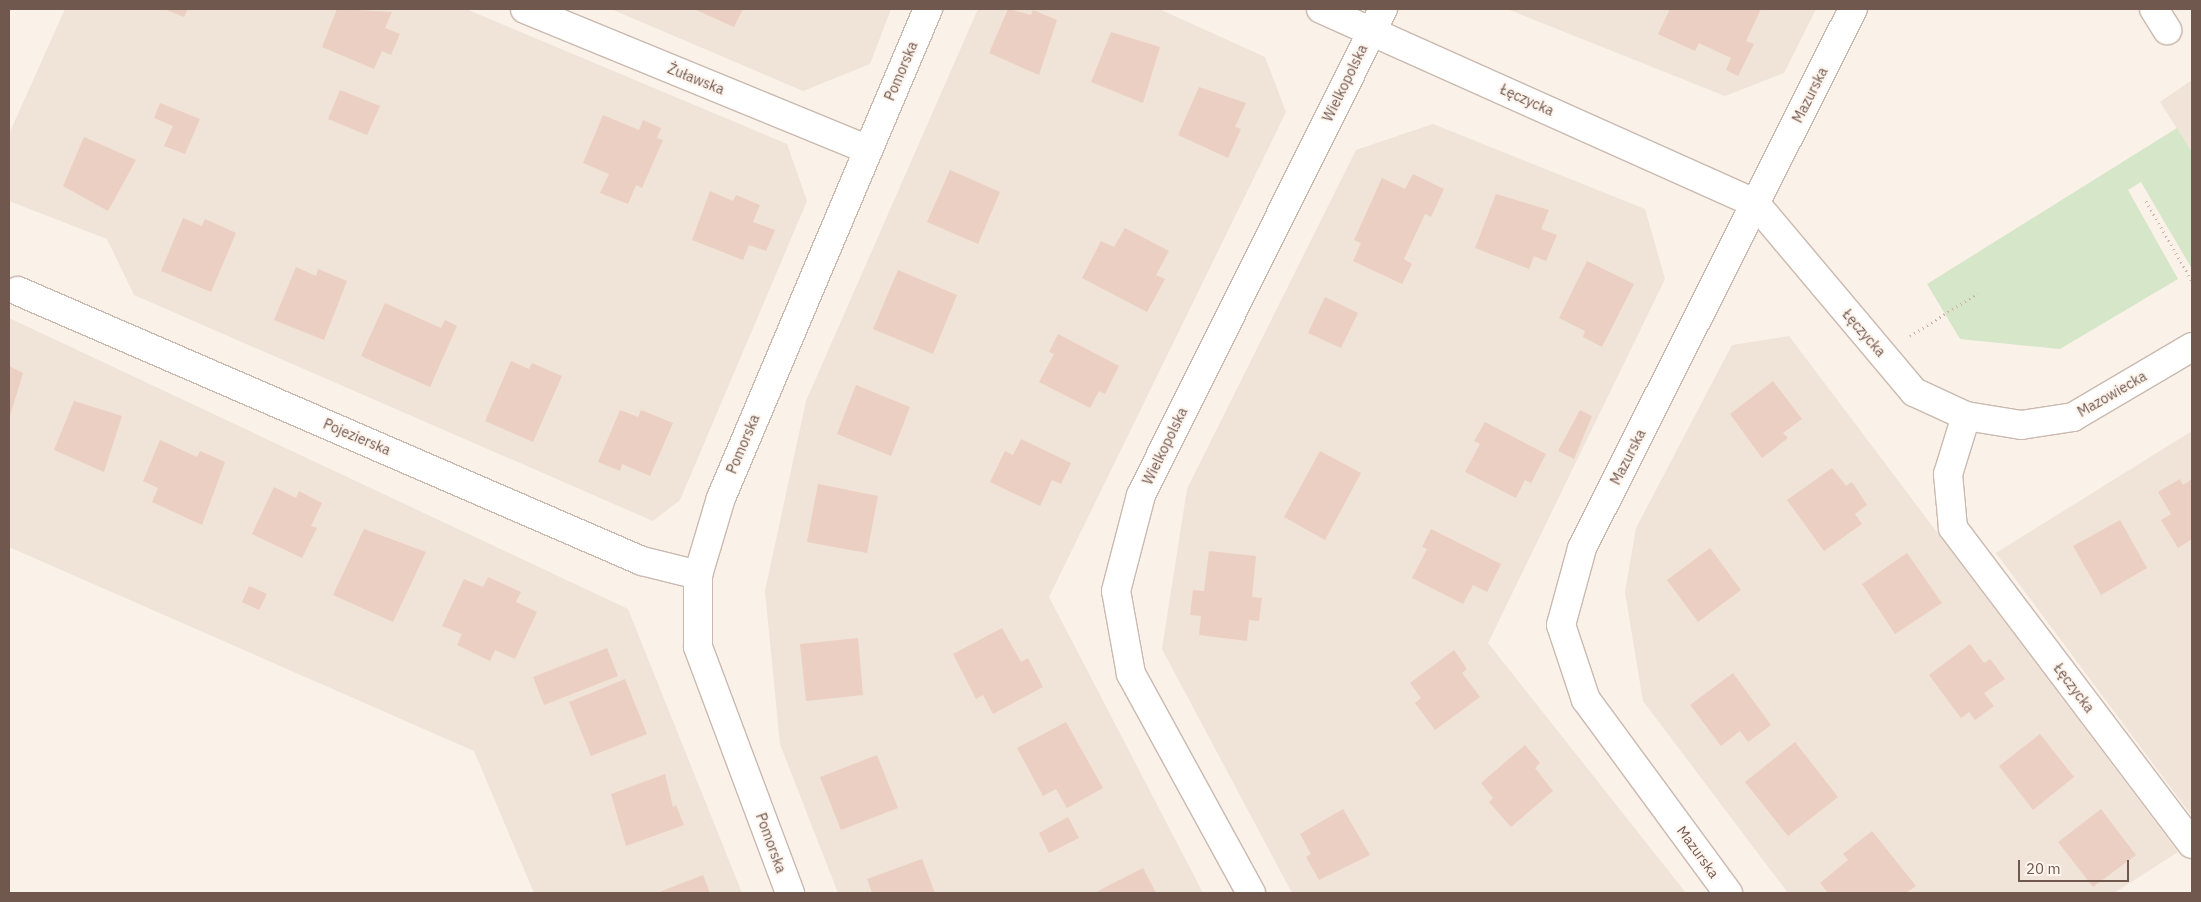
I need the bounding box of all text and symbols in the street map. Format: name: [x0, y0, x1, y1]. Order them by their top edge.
street label: Pomorska: [881, 39, 921, 103]
street label: Wielkopolska: [1319, 42, 1371, 124]
street label: Żuławska: [665, 60, 727, 98]
street label: Mazurska: [1789, 64, 1831, 126]
street label: Łęczycka: [1498, 81, 1556, 119]
street label: Łęczycka: [1839, 306, 1889, 360]
street label: Mazowiecka: [2075, 368, 2149, 420]
street label: Wielkopolska: [1139, 405, 1191, 487]
street label: Pomorska: [723, 412, 763, 476]
street label: Pojezierska: [321, 415, 393, 459]
street label: Mazurska: [1607, 426, 1649, 488]
street label: Łęczycka: [2050, 660, 2098, 716]
street label: Pomorska: [752, 811, 790, 875]
street label: Mazurska: [1674, 823, 1722, 881]
scale bar: [2021, 850, 2132, 882]
text: 20 m: [2026, 859, 2061, 878]

